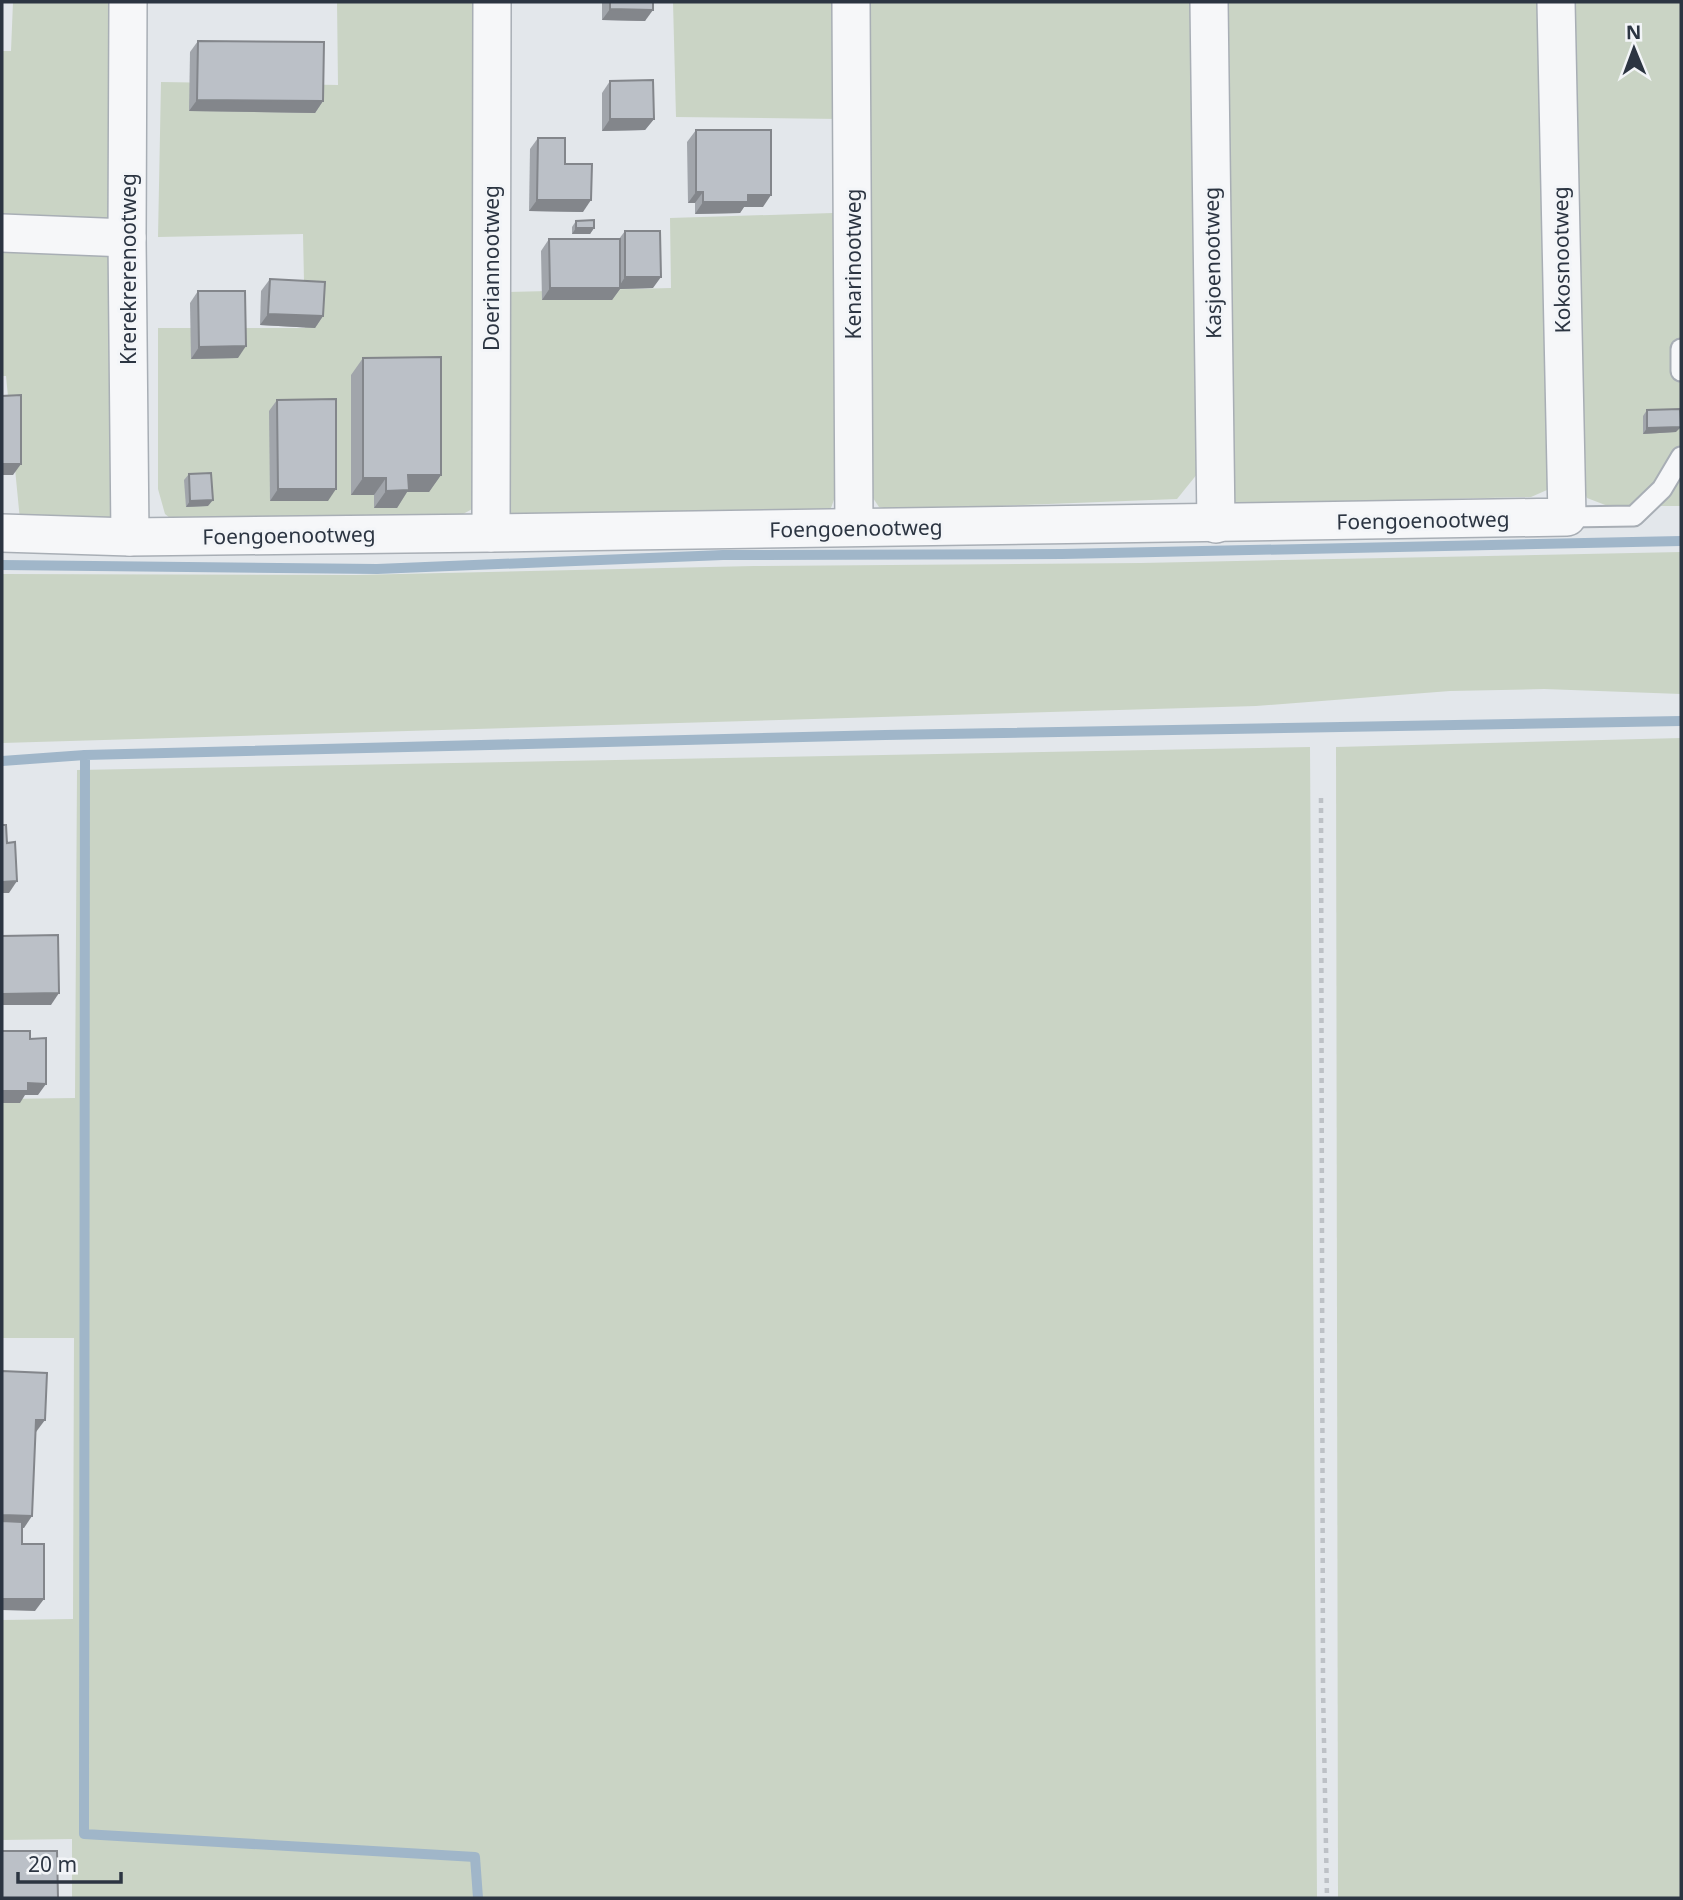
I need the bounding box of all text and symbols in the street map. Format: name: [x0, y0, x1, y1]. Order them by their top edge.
north arrow: [1599, 14, 1669, 84]
text: N: [1626, 19, 1642, 45]
street label: Krerekrerenootweg: [114, 173, 142, 365]
street label: Doeriannootweg: [477, 185, 505, 351]
street label: Kokosnootweg: [1546, 186, 1576, 334]
street label: Kasjoenootweg: [1197, 187, 1227, 339]
street label: Kenarinootweg: [839, 189, 867, 339]
street label: Foengoenootweg: [1336, 504, 1510, 536]
street label: Foengoenootweg: [769, 512, 943, 544]
street label: Foengoenootweg: [202, 519, 376, 551]
scale bar: [18, 1840, 121, 1884]
text: 20 m: [28, 1850, 77, 1878]

